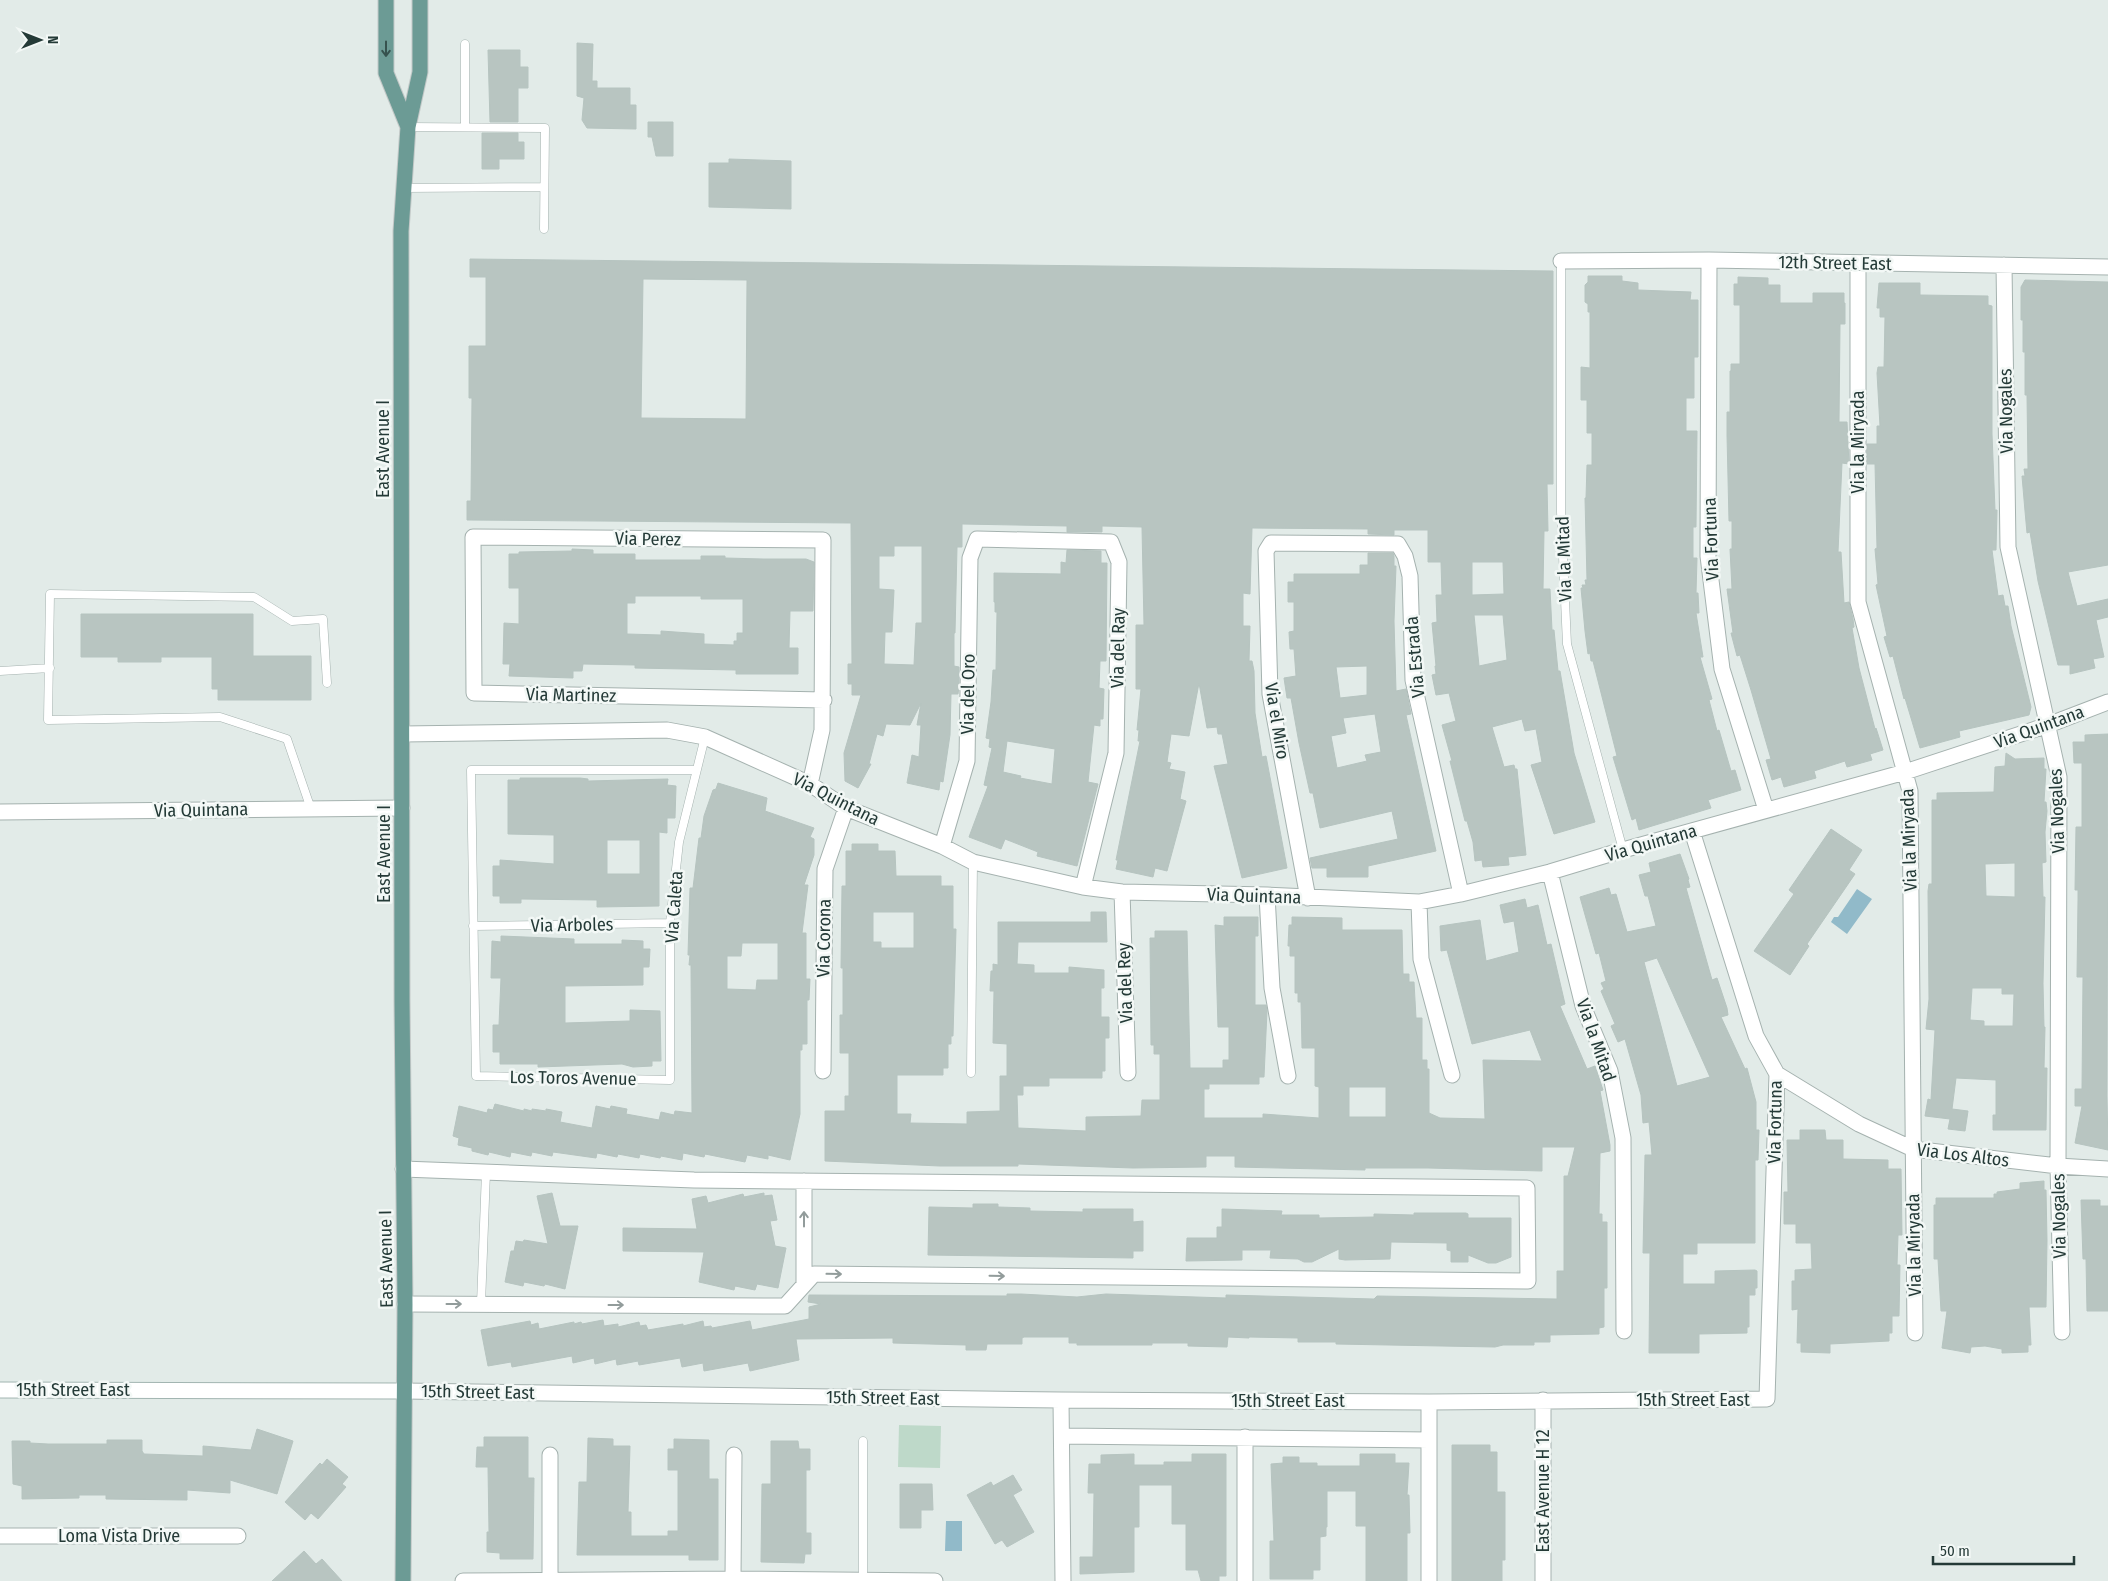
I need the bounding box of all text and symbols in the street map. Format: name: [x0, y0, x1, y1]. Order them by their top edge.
north arrow: [15, 15, 65, 65]
text: N: [44, 36, 61, 44]
one-way arrow: [381, 40, 391, 56]
street label: 12th Street East: [1778, 251, 1892, 275]
street label: Via Nogales: [1994, 368, 2018, 454]
street label: Via la Miryada: [1847, 390, 1869, 494]
street label: East Avenue I: [372, 400, 394, 498]
street label: Via Fortuna: [1699, 497, 1723, 581]
street label: Via la Mitad: [1552, 516, 1576, 602]
street label: Via Perez: [615, 527, 681, 551]
street label: Via del Ray: [1106, 608, 1130, 688]
street label: Via Estrada: [1400, 615, 1430, 699]
street label: Via del Oro: [956, 653, 980, 735]
street label: Via el Miro: [1260, 681, 1294, 761]
street label: Via Martinez: [526, 683, 616, 707]
street label: Via Quintana: [1991, 700, 2087, 753]
street label: Via Quintana: [789, 768, 883, 830]
street label: Via Nogales: [2045, 768, 2069, 854]
street label: Via la Miryada: [1896, 788, 1922, 892]
street label: Via Quintana: [154, 798, 249, 822]
street label: East Avenue I: [373, 805, 395, 903]
street label: Via Quintana: [1603, 819, 1700, 867]
street label: Via Caleta: [660, 870, 688, 944]
street label: Via Quintana: [1206, 883, 1302, 909]
street label: Via Corona: [812, 898, 836, 977]
street label: Via Arboles: [530, 913, 614, 937]
street label: Via del Rey: [1113, 942, 1137, 1024]
street label: Via la Mitad: [1572, 996, 1620, 1084]
street label: Los Toros Avenue: [509, 1066, 637, 1090]
street label: Via Fortuna: [1763, 1080, 1787, 1164]
street label: Via Los Altos: [1916, 1138, 2011, 1172]
street label: Via Nogales: [2047, 1173, 2071, 1259]
street label: Via la Miryada: [1902, 1193, 1926, 1297]
street label: East Avenue I: [374, 1210, 398, 1308]
one-way arrow: [799, 1211, 809, 1227]
one-way arrow: [826, 1269, 842, 1279]
one-way arrow: [988, 1271, 1004, 1281]
one-way arrow: [445, 1299, 461, 1309]
one-way arrow: [608, 1300, 624, 1310]
street label: 15th Street East: [16, 1379, 130, 1401]
street label: 15th Street East: [421, 1380, 535, 1404]
street label: 15th Street East: [826, 1386, 940, 1410]
street label: 15th Street East: [1636, 1389, 1750, 1411]
street label: 15th Street East: [1231, 1390, 1345, 1412]
street label: East Avenue H 12: [1532, 1429, 1554, 1553]
street label: Loma Vista Drive: [58, 1525, 180, 1547]
scale bar: [1933, 1534, 2074, 1566]
text: 50 m: [1940, 1542, 1970, 1560]

